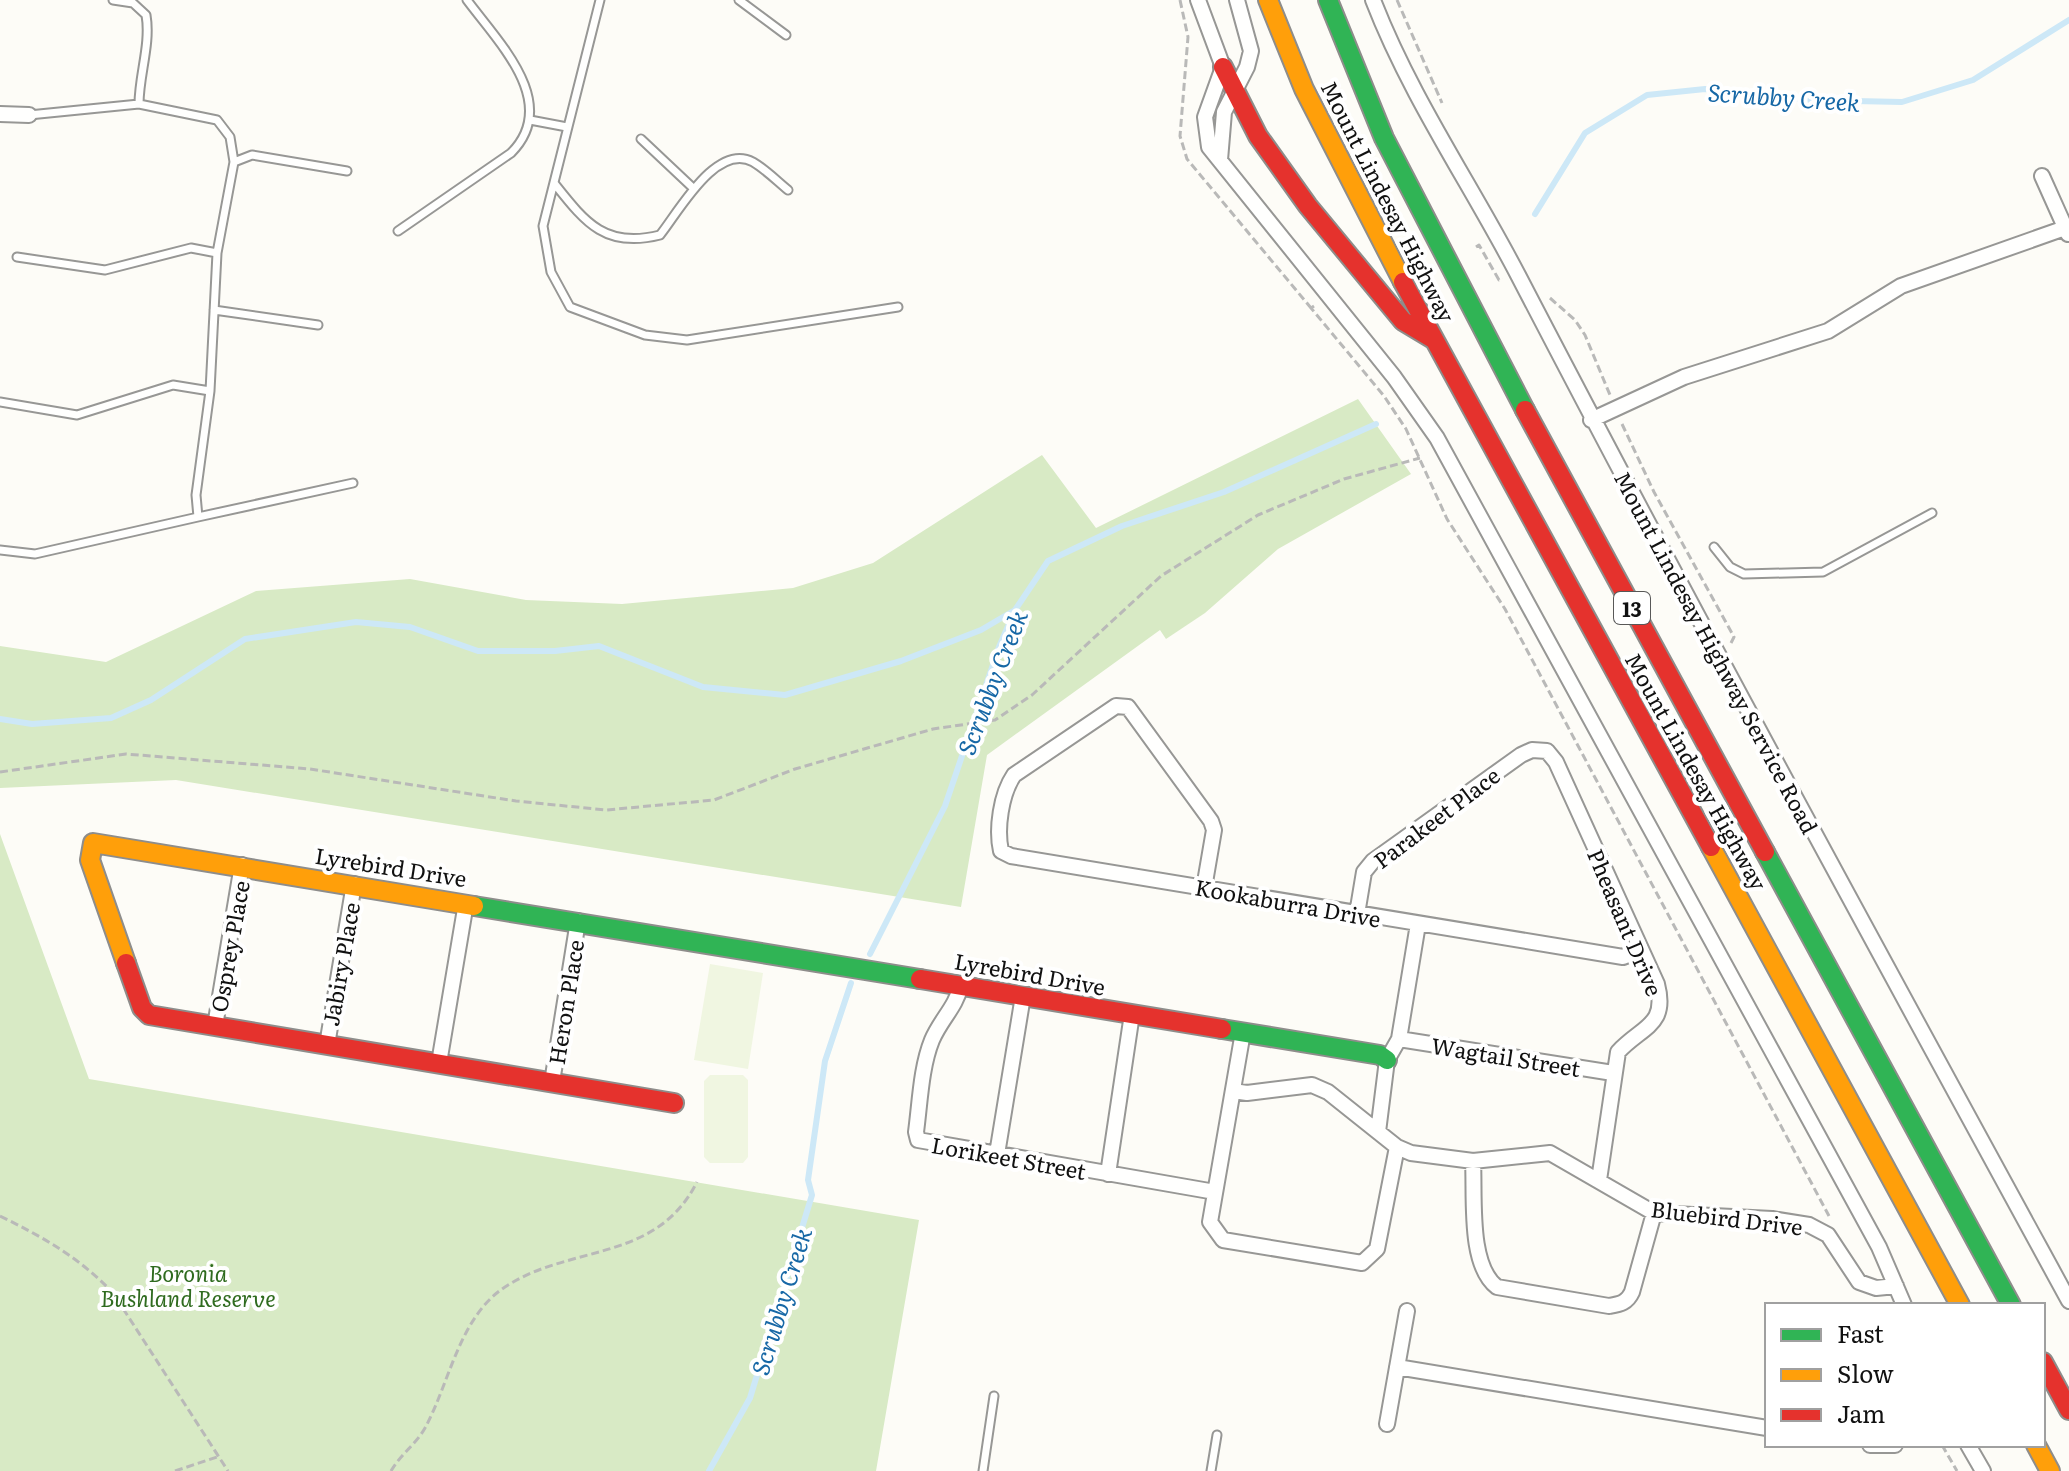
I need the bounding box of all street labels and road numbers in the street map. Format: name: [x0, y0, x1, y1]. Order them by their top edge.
street label: Mount Lindesay Highway: [1314, 75, 1464, 328]
street label: Mount Lindesay Highway Service Road: [1610, 466, 1824, 838]
road number: 13: [1614, 592, 1650, 624]
street label: Mount Lindesay Highway: [1621, 648, 1773, 894]
street label: Parakeet Place: [1366, 758, 1506, 876]
street label: Lyrebird Drive: [313, 838, 469, 894]
street label: Pheasant Drive: [1580, 843, 1672, 1001]
street label: Kookaburra Drive: [1192, 869, 1384, 935]
street label: Osprey Place: [201, 878, 257, 1014]
street label: Jabiry Place: [313, 899, 367, 1029]
street label: Heron Place: [539, 937, 591, 1067]
street label: Lyrebird Drive: [952, 943, 1108, 1003]
street label: Wagtail Street: [1429, 1028, 1583, 1084]
street label: Lorikeet Street: [929, 1127, 1089, 1187]
street label: Bluebird Drive: [1649, 1191, 1805, 1243]

